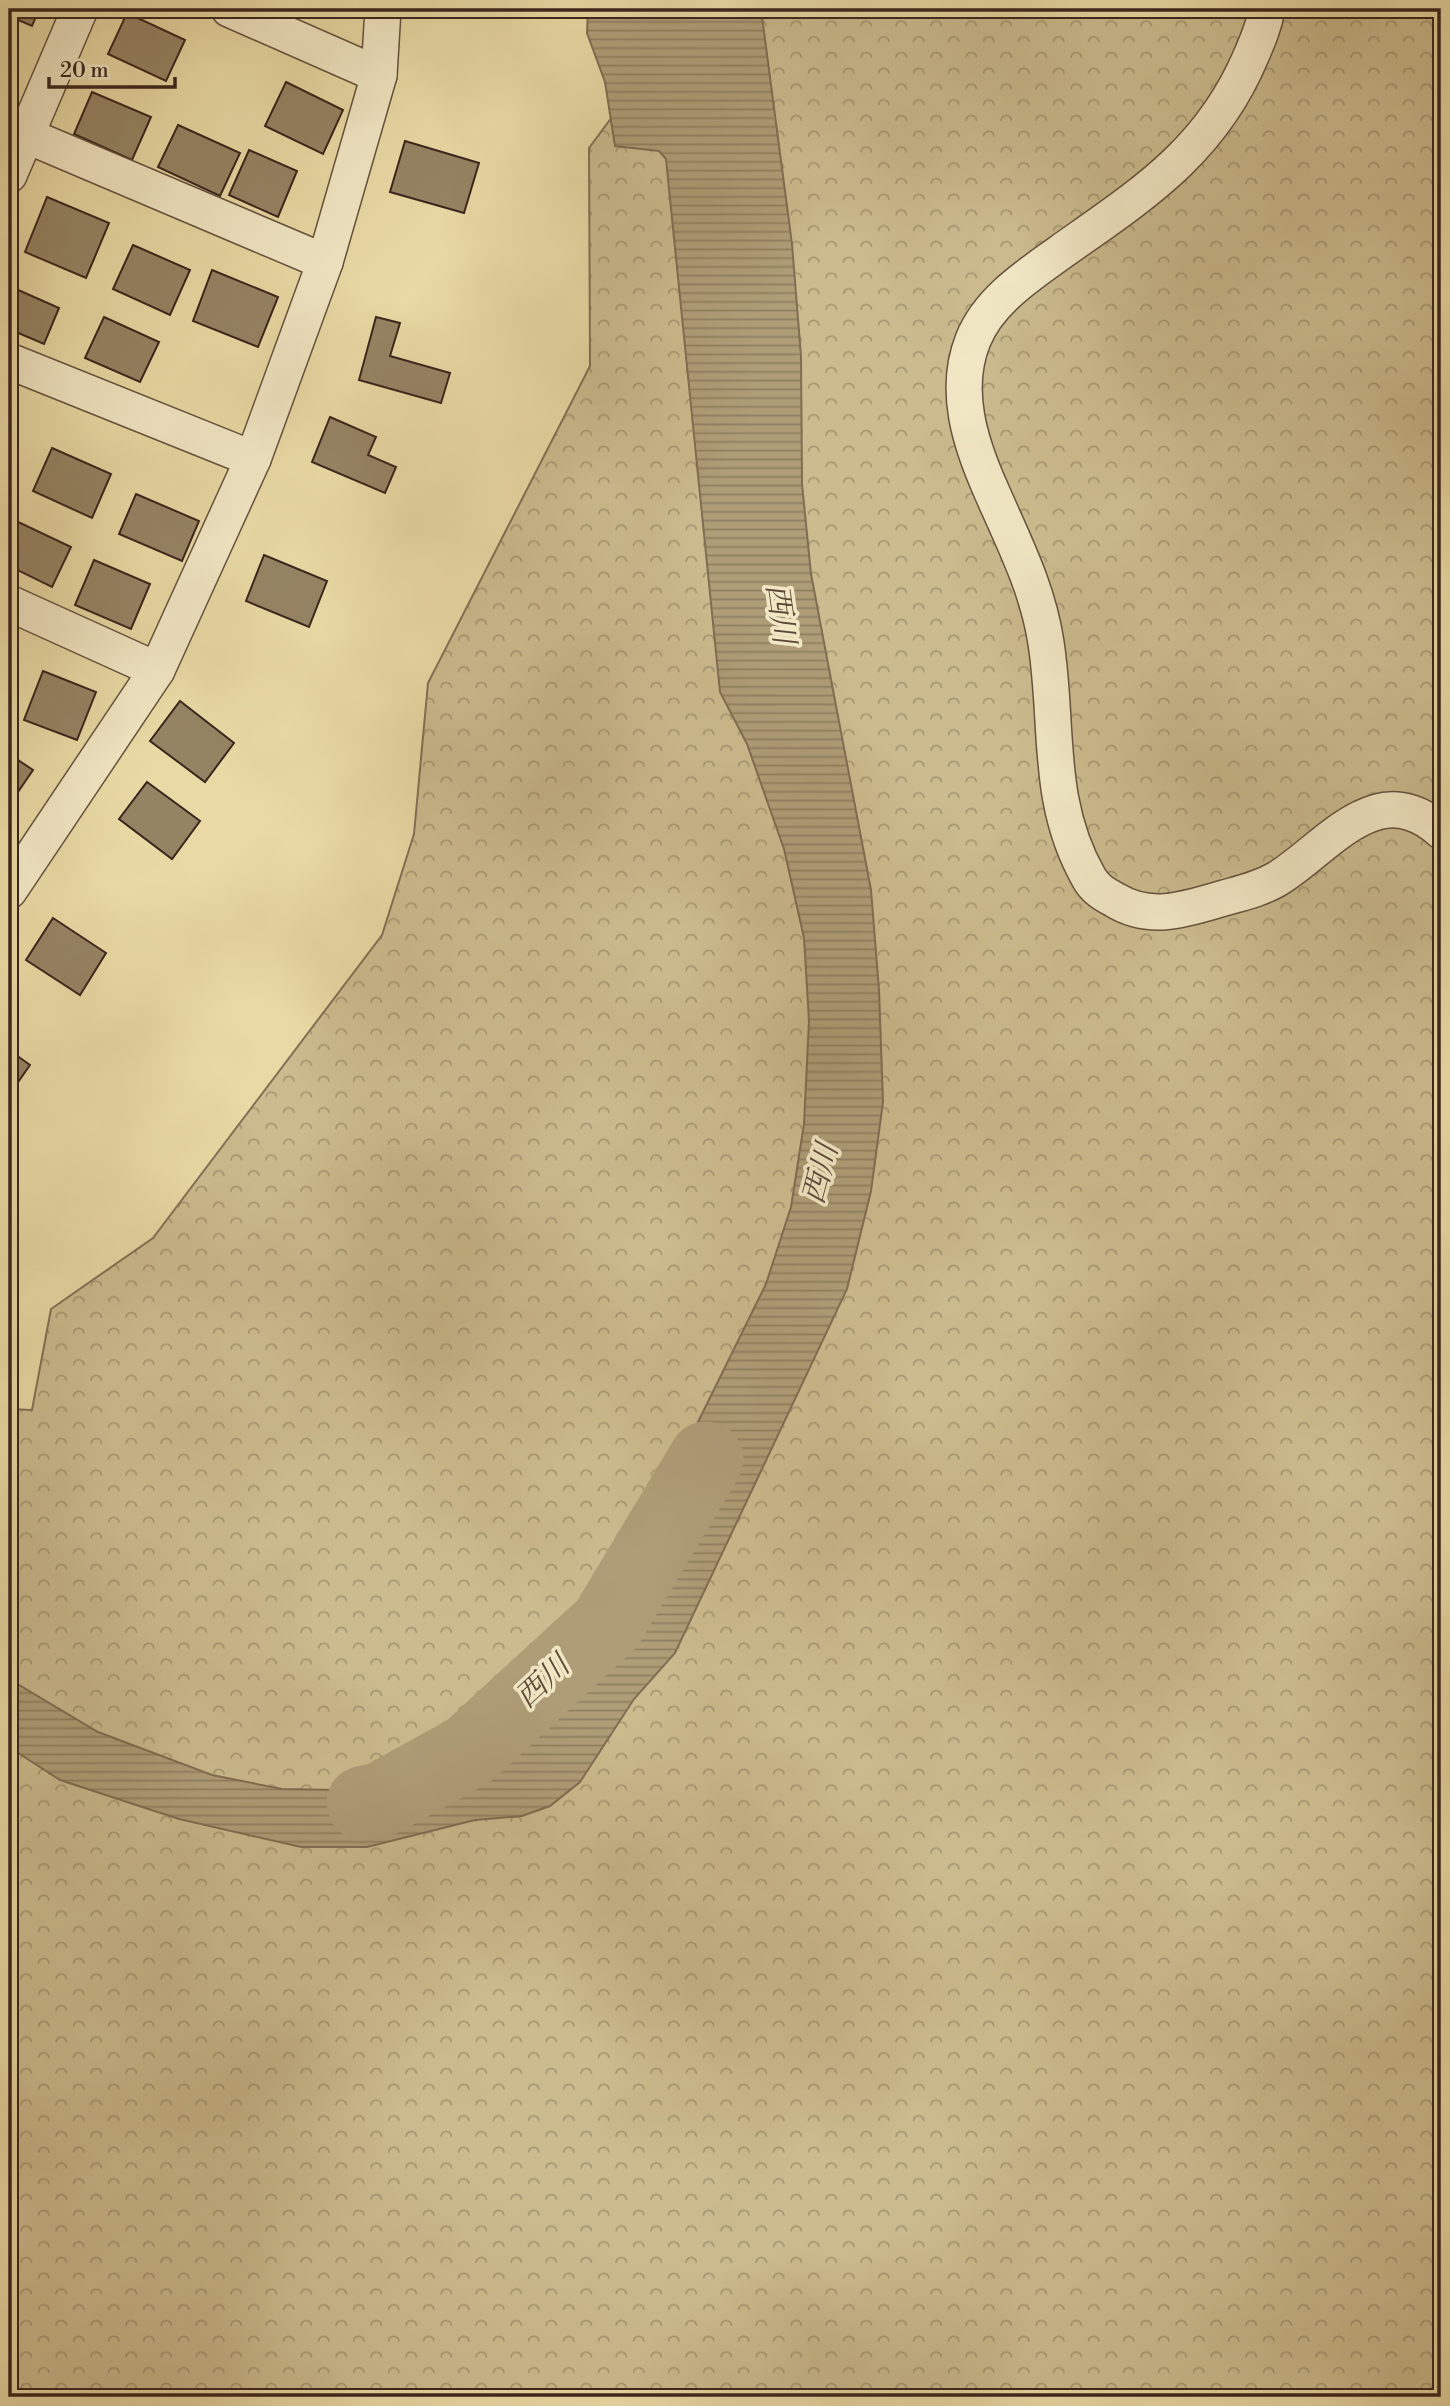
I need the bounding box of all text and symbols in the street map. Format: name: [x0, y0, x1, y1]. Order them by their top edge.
scale bar: [49, 46, 175, 90]
text: 20 m: [60, 58, 109, 84]
water label: 西川: [757, 582, 803, 649]
water label: 西川: [795, 1137, 848, 1208]
water label: 西川: [508, 1646, 580, 1716]

